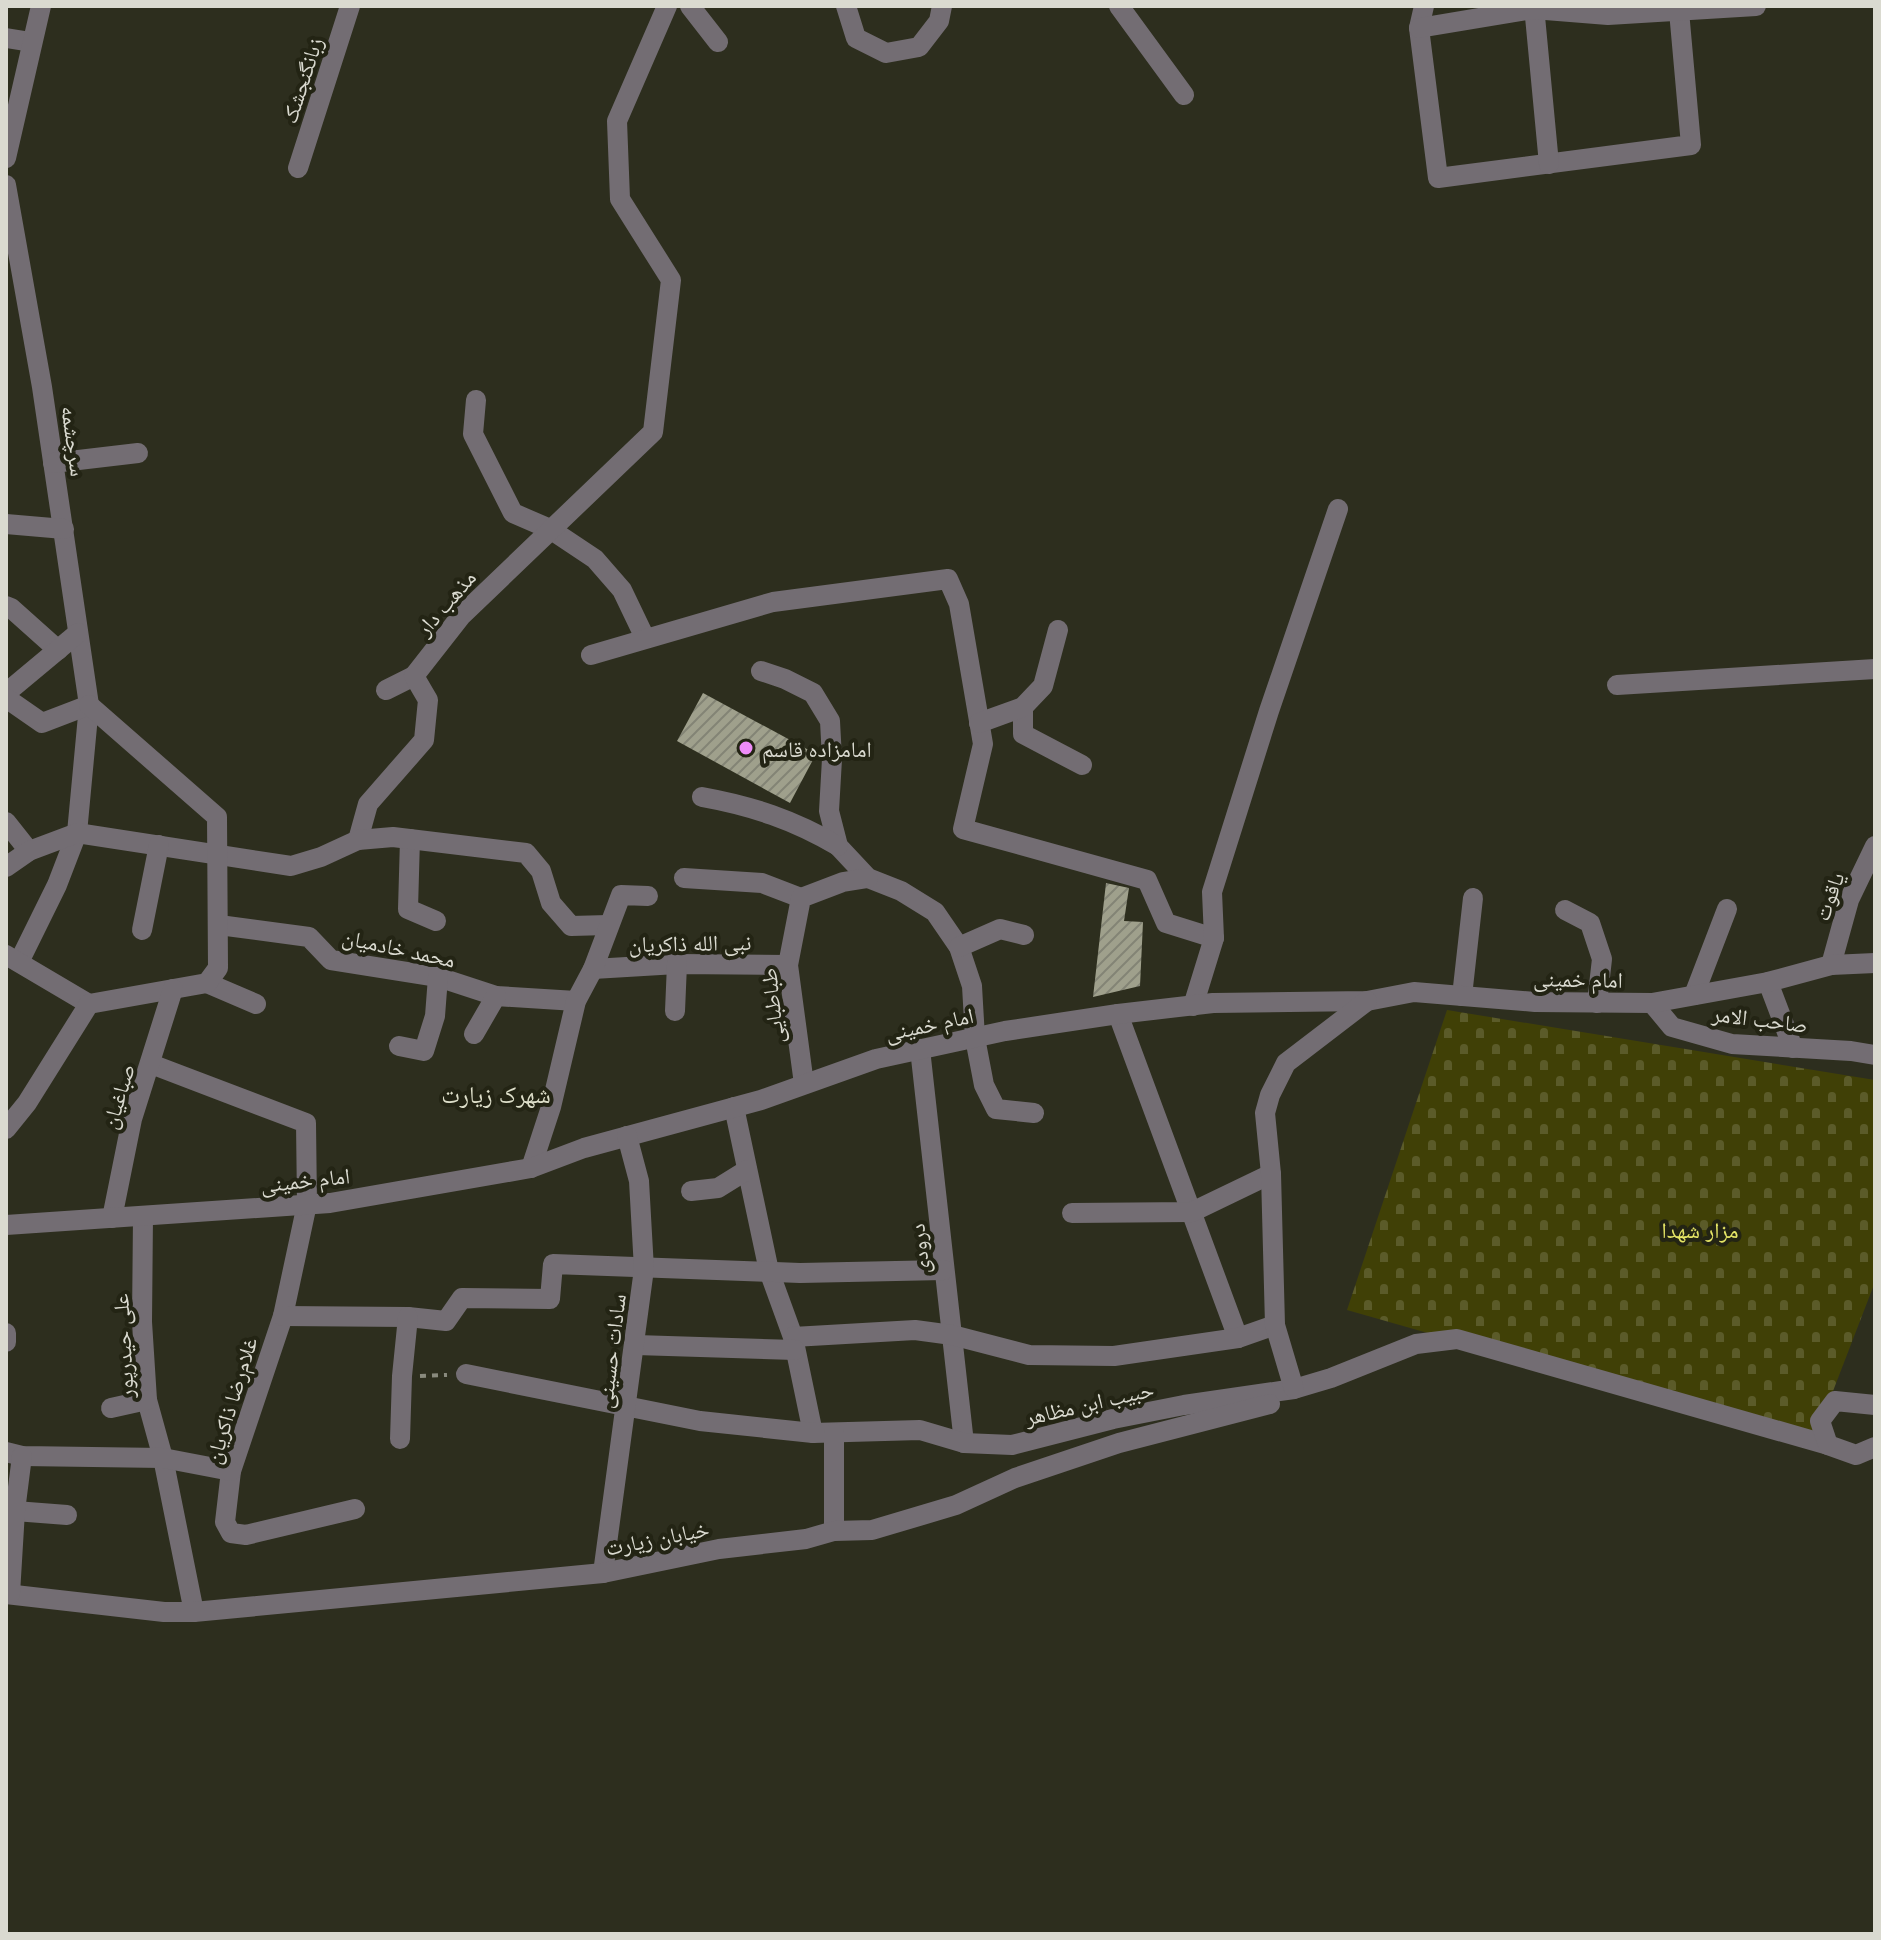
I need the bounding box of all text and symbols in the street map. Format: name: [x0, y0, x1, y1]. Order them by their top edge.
street label: زبانگنجشک: [273, 33, 329, 127]
street label: سرچشمه: [55, 404, 95, 478]
street label: مذهب دار: [407, 563, 482, 642]
place label: امامزاده قاسم: [762, 733, 872, 764]
marker: امامزاده قاسم: [737, 739, 755, 757]
street label: یاقوت: [1805, 867, 1851, 924]
street label: محمد خادمیان: [340, 920, 458, 974]
street label: نبی الله ذاکریان: [628, 926, 752, 958]
street label: امام خمینی: [1533, 962, 1623, 995]
street label: طباطبایی: [752, 967, 790, 1045]
street label: صاحب الامر: [1709, 997, 1810, 1039]
street label: امام خمینی: [882, 999, 976, 1048]
street label: صباغیان: [93, 1060, 141, 1132]
district label: شهرک زیارت: [441, 1077, 551, 1110]
street label: امام خمینی: [259, 1159, 351, 1200]
park label: مزار شهدا: [1662, 1214, 1738, 1244]
street label: درودی: [900, 1222, 936, 1276]
street label: سادات حسینی: [588, 1292, 632, 1410]
street label: علی حیدرپور: [104, 1293, 140, 1400]
street label: غلام‌رضا ذاکریان: [197, 1333, 264, 1467]
street label: حبیب ابن مظاهر: [1021, 1373, 1156, 1432]
street label: خیابان زیارت: [603, 1512, 711, 1562]

